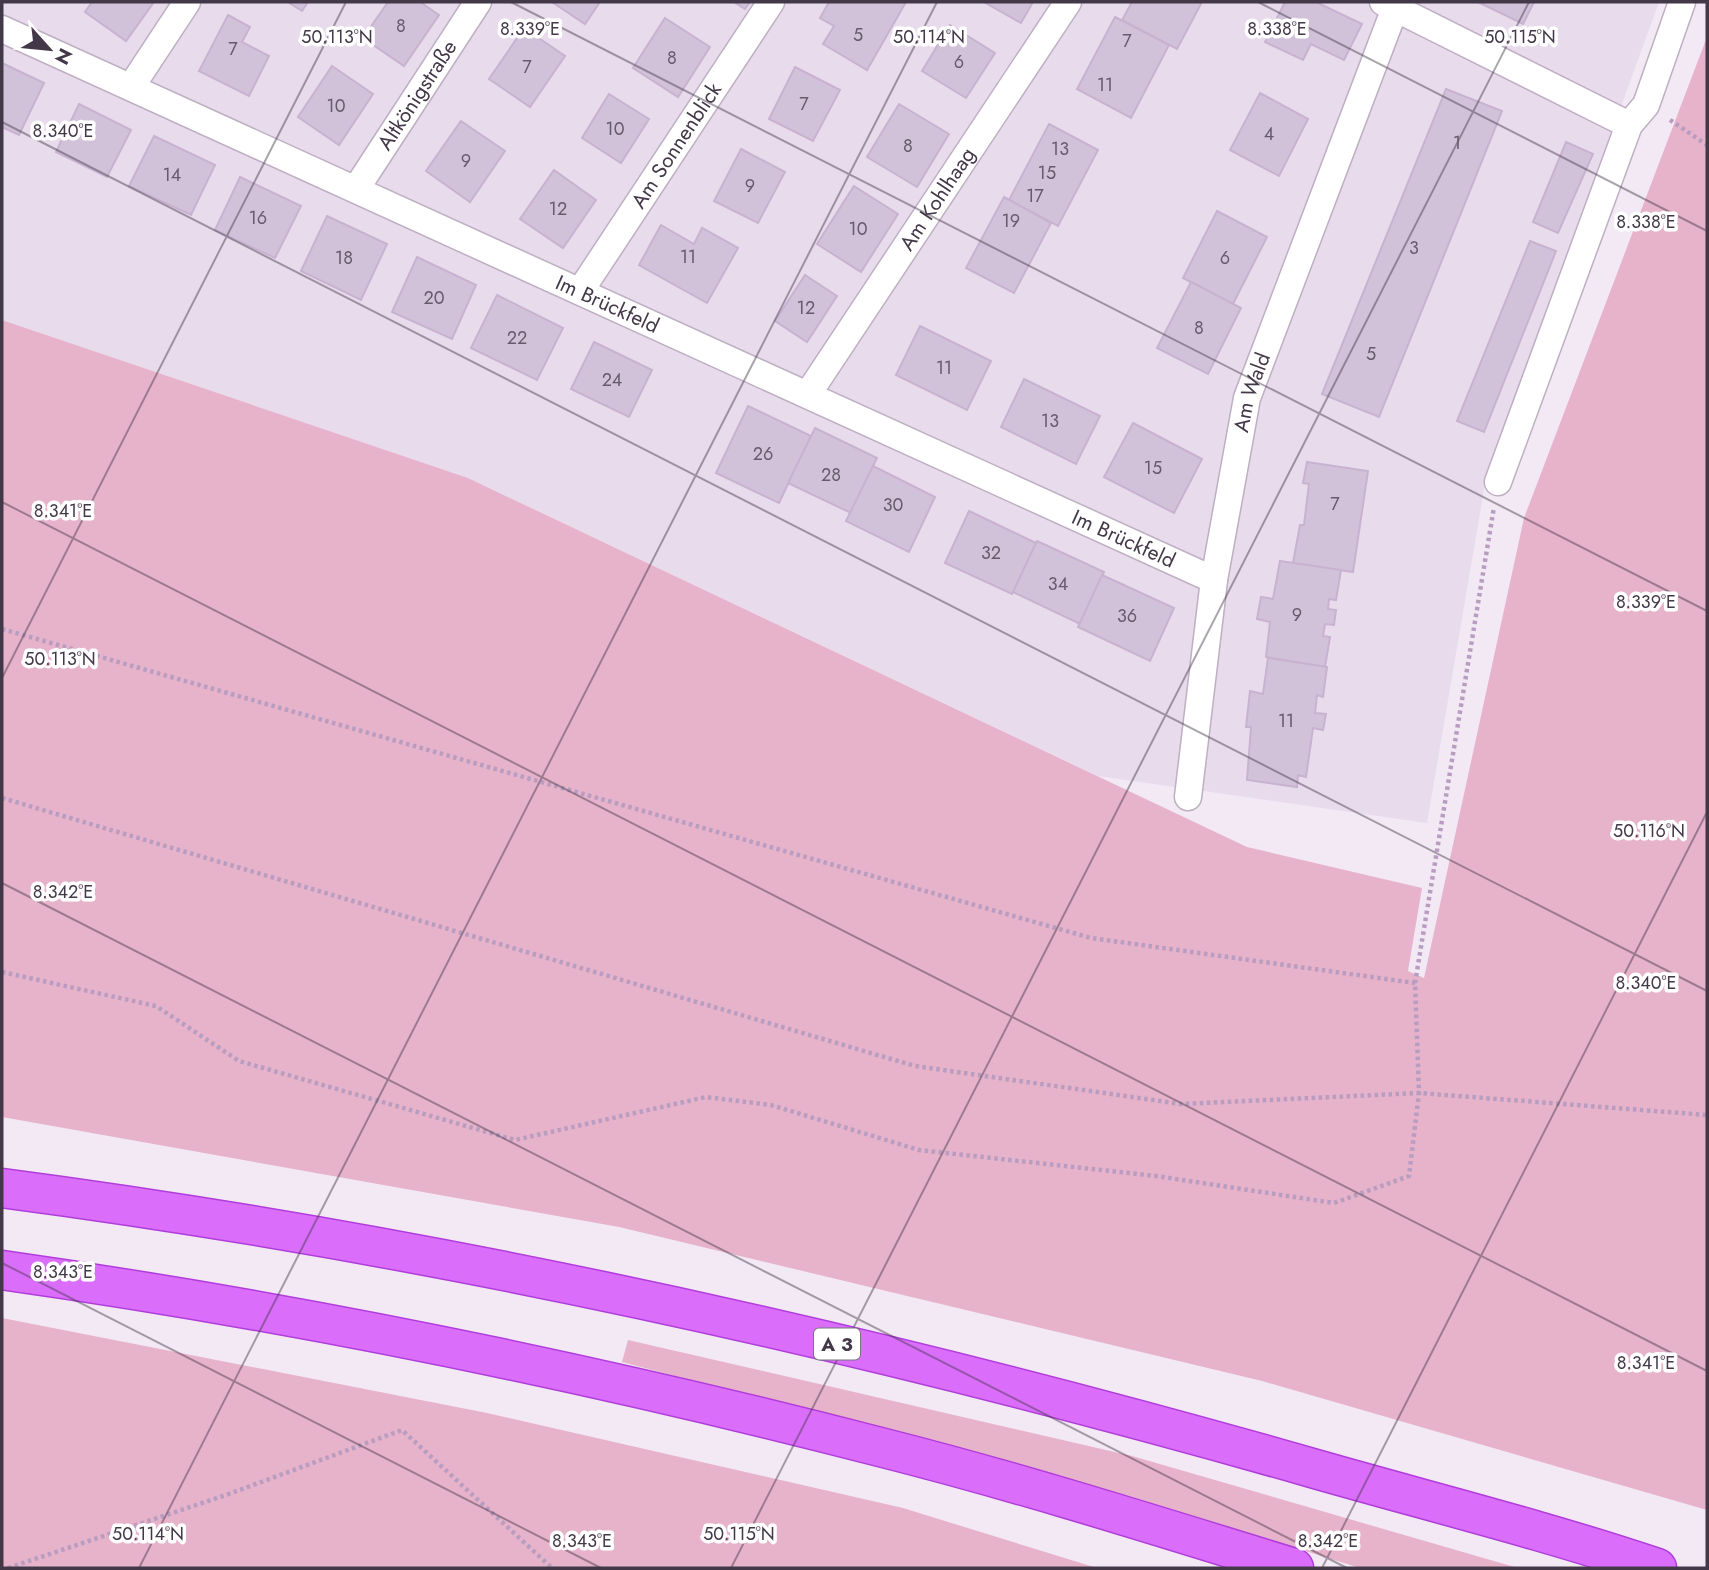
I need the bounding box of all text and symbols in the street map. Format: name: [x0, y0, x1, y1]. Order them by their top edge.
house number: 8: [396, 13, 406, 39]
north arrow: [14, 14, 84, 84]
text: 8.339°E: [500, 16, 560, 42]
text: 8.338°E: [1247, 16, 1307, 42]
house number: 5: [853, 22, 863, 48]
text: 50.113°N: [301, 24, 373, 50]
text: 50.114°N: [893, 24, 965, 50]
text: 50.115°N: [1484, 24, 1556, 50]
house number: 7: [1122, 28, 1132, 54]
street label: Altkönigstraße: [370, 34, 464, 156]
house number: 7: [228, 36, 238, 62]
text: N: [48, 44, 79, 69]
house number: 8: [667, 45, 677, 71]
house number: 6: [954, 49, 964, 75]
house number: 7: [522, 54, 532, 80]
house number: 11: [1097, 72, 1113, 98]
street label: Am Sonnenblick: [624, 76, 729, 214]
house number: 7: [799, 91, 809, 117]
house number: 10: [327, 93, 346, 119]
house number: 10: [606, 116, 625, 142]
text: 8.340°E: [33, 118, 93, 144]
house number: 4: [1264, 121, 1274, 147]
house number: 1: [1453, 130, 1461, 156]
house number: 8: [903, 133, 913, 159]
house number: 13: [1051, 136, 1069, 162]
street label: Am Kohlhaag: [892, 141, 983, 257]
house number: 9: [461, 148, 471, 174]
house number: 15: [1038, 160, 1056, 186]
house number: 14: [163, 162, 181, 188]
house number: 9: [745, 173, 755, 199]
house number: 17: [1026, 183, 1044, 209]
house number: 12: [549, 196, 567, 222]
house number: 16: [249, 205, 267, 231]
house number: 19: [1002, 208, 1020, 234]
text: 8.338°E: [1616, 209, 1676, 235]
house number: 10: [849, 216, 868, 242]
house number: 3: [1409, 235, 1419, 261]
house number: 11: [680, 244, 696, 270]
house number: 18: [335, 245, 353, 271]
house number: 6: [1220, 245, 1230, 271]
street label: Im Brückfeld: [551, 268, 664, 341]
house number: 20: [423, 285, 445, 311]
house number: 12: [797, 295, 815, 321]
house number: 8: [1194, 315, 1204, 341]
house number: 22: [507, 325, 527, 351]
house number: 5: [1366, 341, 1376, 367]
street label: Am Wald: [1226, 348, 1278, 435]
house number: 11: [936, 355, 952, 381]
house number: 24: [602, 367, 622, 393]
house number: 13: [1041, 408, 1059, 434]
house number: 26: [753, 441, 773, 467]
house number: 15: [1144, 455, 1162, 481]
house number: 28: [821, 462, 841, 488]
house number: 7: [1330, 491, 1340, 517]
house number: 30: [883, 492, 904, 518]
text: 8.341°E: [34, 498, 92, 524]
street label: Im Brückfeld: [1067, 502, 1180, 575]
house number: 32: [981, 540, 1001, 566]
house number: 34: [1048, 571, 1068, 597]
text: 8.339°E: [1616, 589, 1676, 615]
house number: 9: [1292, 602, 1302, 628]
house number: 36: [1117, 603, 1137, 629]
text: 50.113°N: [24, 646, 96, 672]
house number: 11: [1278, 708, 1294, 734]
text: 50.116°N: [1613, 818, 1685, 844]
text: 8.342°E: [33, 879, 93, 905]
text: 8.340°E: [1616, 970, 1676, 996]
text: 8.343°E: [33, 1259, 93, 1285]
road number: A 3: [814, 1328, 860, 1360]
text: 8.341°E: [1617, 1350, 1675, 1376]
text: 50.114°N: [112, 1521, 184, 1547]
text: 50.115°N: [703, 1521, 775, 1547]
text: 8.343°E: [552, 1528, 612, 1554]
text: 8.342°E: [1298, 1528, 1358, 1554]

